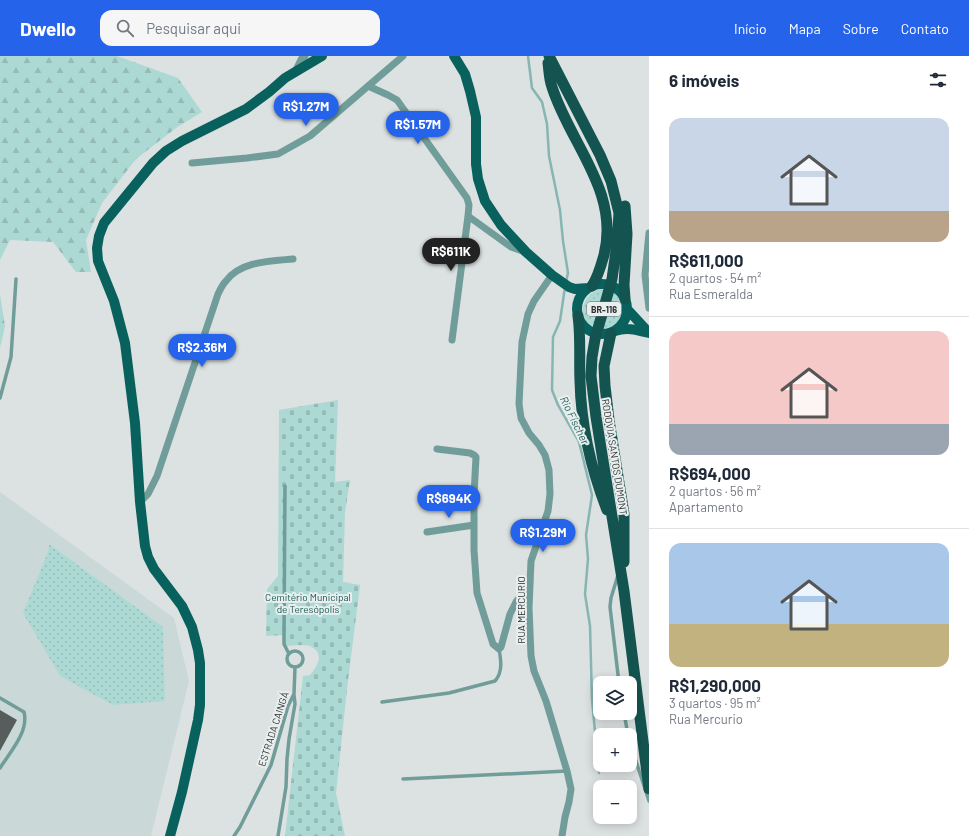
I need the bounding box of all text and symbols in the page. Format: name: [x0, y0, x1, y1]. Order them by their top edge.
search box: [100, 10, 380, 46]
text: Dwello: [20, 17, 76, 40]
icon: search: [114, 17, 136, 39]
text: Pesquisar aqui: [146, 19, 241, 37]
text: Início: [734, 20, 767, 37]
text: Mapa: [789, 20, 821, 37]
text: Sobre: [843, 20, 879, 37]
text: Contato: [901, 20, 949, 37]
icon: filters: [927, 69, 949, 91]
text: 6 imóveis: [669, 70, 739, 90]
pin: R$1.27M: [269, 93, 343, 127]
text: R$1.27M: [283, 98, 329, 114]
pin: R$1.57M: [381, 111, 455, 145]
text: R$1.57M: [395, 116, 441, 132]
icon: home: [773, 144, 845, 216]
pin: R$611K: [418, 238, 484, 272]
text: R$611K: [431, 243, 471, 259]
text: R$611,000: [669, 250, 743, 270]
text: 2 quartos · 54 m²: [669, 270, 762, 286]
text: Rua Esmeralda: [669, 286, 753, 302]
road number: BR-116: [587, 302, 621, 316]
pin: R$2.36M: [165, 334, 239, 368]
text: R$2.36M: [177, 339, 227, 355]
icon: home: [773, 357, 845, 429]
water label: Rio Fischer: [558, 394, 593, 447]
street label: RODOVIA SANTOS DUMONT: [600, 398, 630, 516]
text: R$694,000: [669, 463, 751, 483]
text: 2 quartos · 56 m²: [669, 483, 761, 499]
pin: R$694K: [416, 485, 482, 519]
text: R$694K: [426, 490, 472, 506]
text: Apartamento: [669, 499, 743, 515]
pin: R$1.29M: [506, 519, 580, 553]
text: R$1.29M: [519, 524, 567, 540]
icon: home: [773, 569, 845, 641]
street label: RUA MERCURIO: [515, 576, 527, 644]
park label: Cemitério Municipal de Teresópolis: [265, 591, 351, 615]
text: R$1,290,000: [669, 675, 761, 695]
map controls: [593, 676, 637, 824]
button: layers: [593, 676, 637, 720]
street label: ESTRADA CAINGÁ: [255, 690, 291, 768]
text: 3 quartos · 95 m²: [669, 695, 761, 711]
text: Rua Mercurio: [669, 711, 743, 727]
button: +: [593, 728, 637, 772]
button: −: [593, 780, 637, 824]

